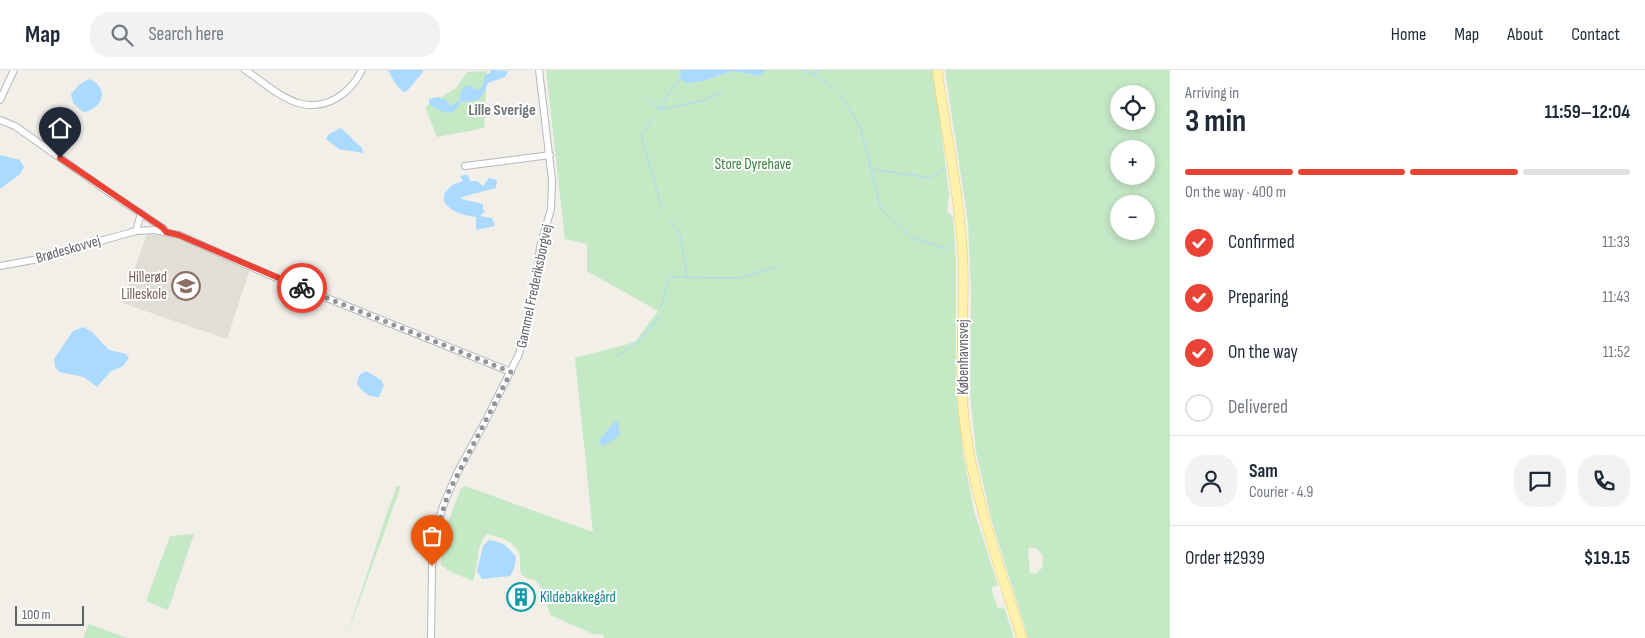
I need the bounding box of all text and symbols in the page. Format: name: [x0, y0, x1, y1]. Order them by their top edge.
search box: [90, 12, 440, 57]
text: Map: [25, 20, 60, 49]
icon: search: [108, 21, 136, 49]
text: Search here: [148, 23, 224, 46]
text: Home: [1391, 24, 1426, 45]
text: Map: [1454, 24, 1479, 45]
text: About: [1507, 24, 1543, 45]
text: Contact: [1571, 24, 1620, 45]
text: Arriving in: [1185, 84, 1239, 103]
map controls: [1110, 85, 1155, 240]
button: locate: [1110, 85, 1155, 130]
district label: Lille Sverige: [468, 101, 536, 120]
text: 11:59–12:04: [1544, 101, 1630, 124]
text: 3 min: [1185, 102, 1246, 141]
pin: [39, 107, 81, 158]
icon: home: [46, 114, 74, 142]
button: +: [1110, 140, 1155, 185]
park label: Store Dyrehave: [715, 155, 791, 174]
text: On the way · 400 m: [1185, 183, 1286, 202]
button: −: [1110, 195, 1155, 240]
street label: Gammel Frederiksborgvej: [512, 222, 557, 350]
icon: check: [1185, 229, 1213, 257]
street label: Brødeskovvej: [34, 231, 103, 268]
text: Confirmed: [1228, 231, 1295, 254]
text: 11:33: [1602, 233, 1630, 252]
courier: [277, 263, 327, 313]
place label: Hillerød Lilleskole: [121, 268, 167, 304]
school or university icon: Hillerød Lilleskole: [171, 271, 201, 301]
icon: bike: [288, 274, 316, 302]
icon: check: [1185, 284, 1213, 312]
text: Preparing: [1228, 286, 1289, 309]
text: 11:43: [1602, 288, 1630, 307]
street label: Københavnsvej: [954, 319, 973, 395]
icon: check: [1185, 339, 1213, 367]
text: On the way: [1228, 341, 1298, 364]
text: 11:52: [1603, 343, 1630, 362]
text: Delivered: [1228, 396, 1288, 419]
button: person: [1185, 455, 1237, 507]
button: chat: [1514, 455, 1566, 507]
button: phone: [1578, 455, 1630, 507]
text: Sam: [1249, 460, 1278, 483]
text: Courier · 4.9: [1249, 483, 1313, 502]
pin: [411, 515, 453, 566]
icon: bag: [418, 522, 446, 550]
text: Order #2939: [1185, 547, 1265, 570]
text: $19.15: [1584, 547, 1630, 570]
building icon: Kildebakkegård: [506, 582, 536, 612]
place label: Kildebakkegård: [540, 588, 616, 607]
scale bar: [15, 603, 84, 626]
text: 100 m: [22, 606, 51, 623]

